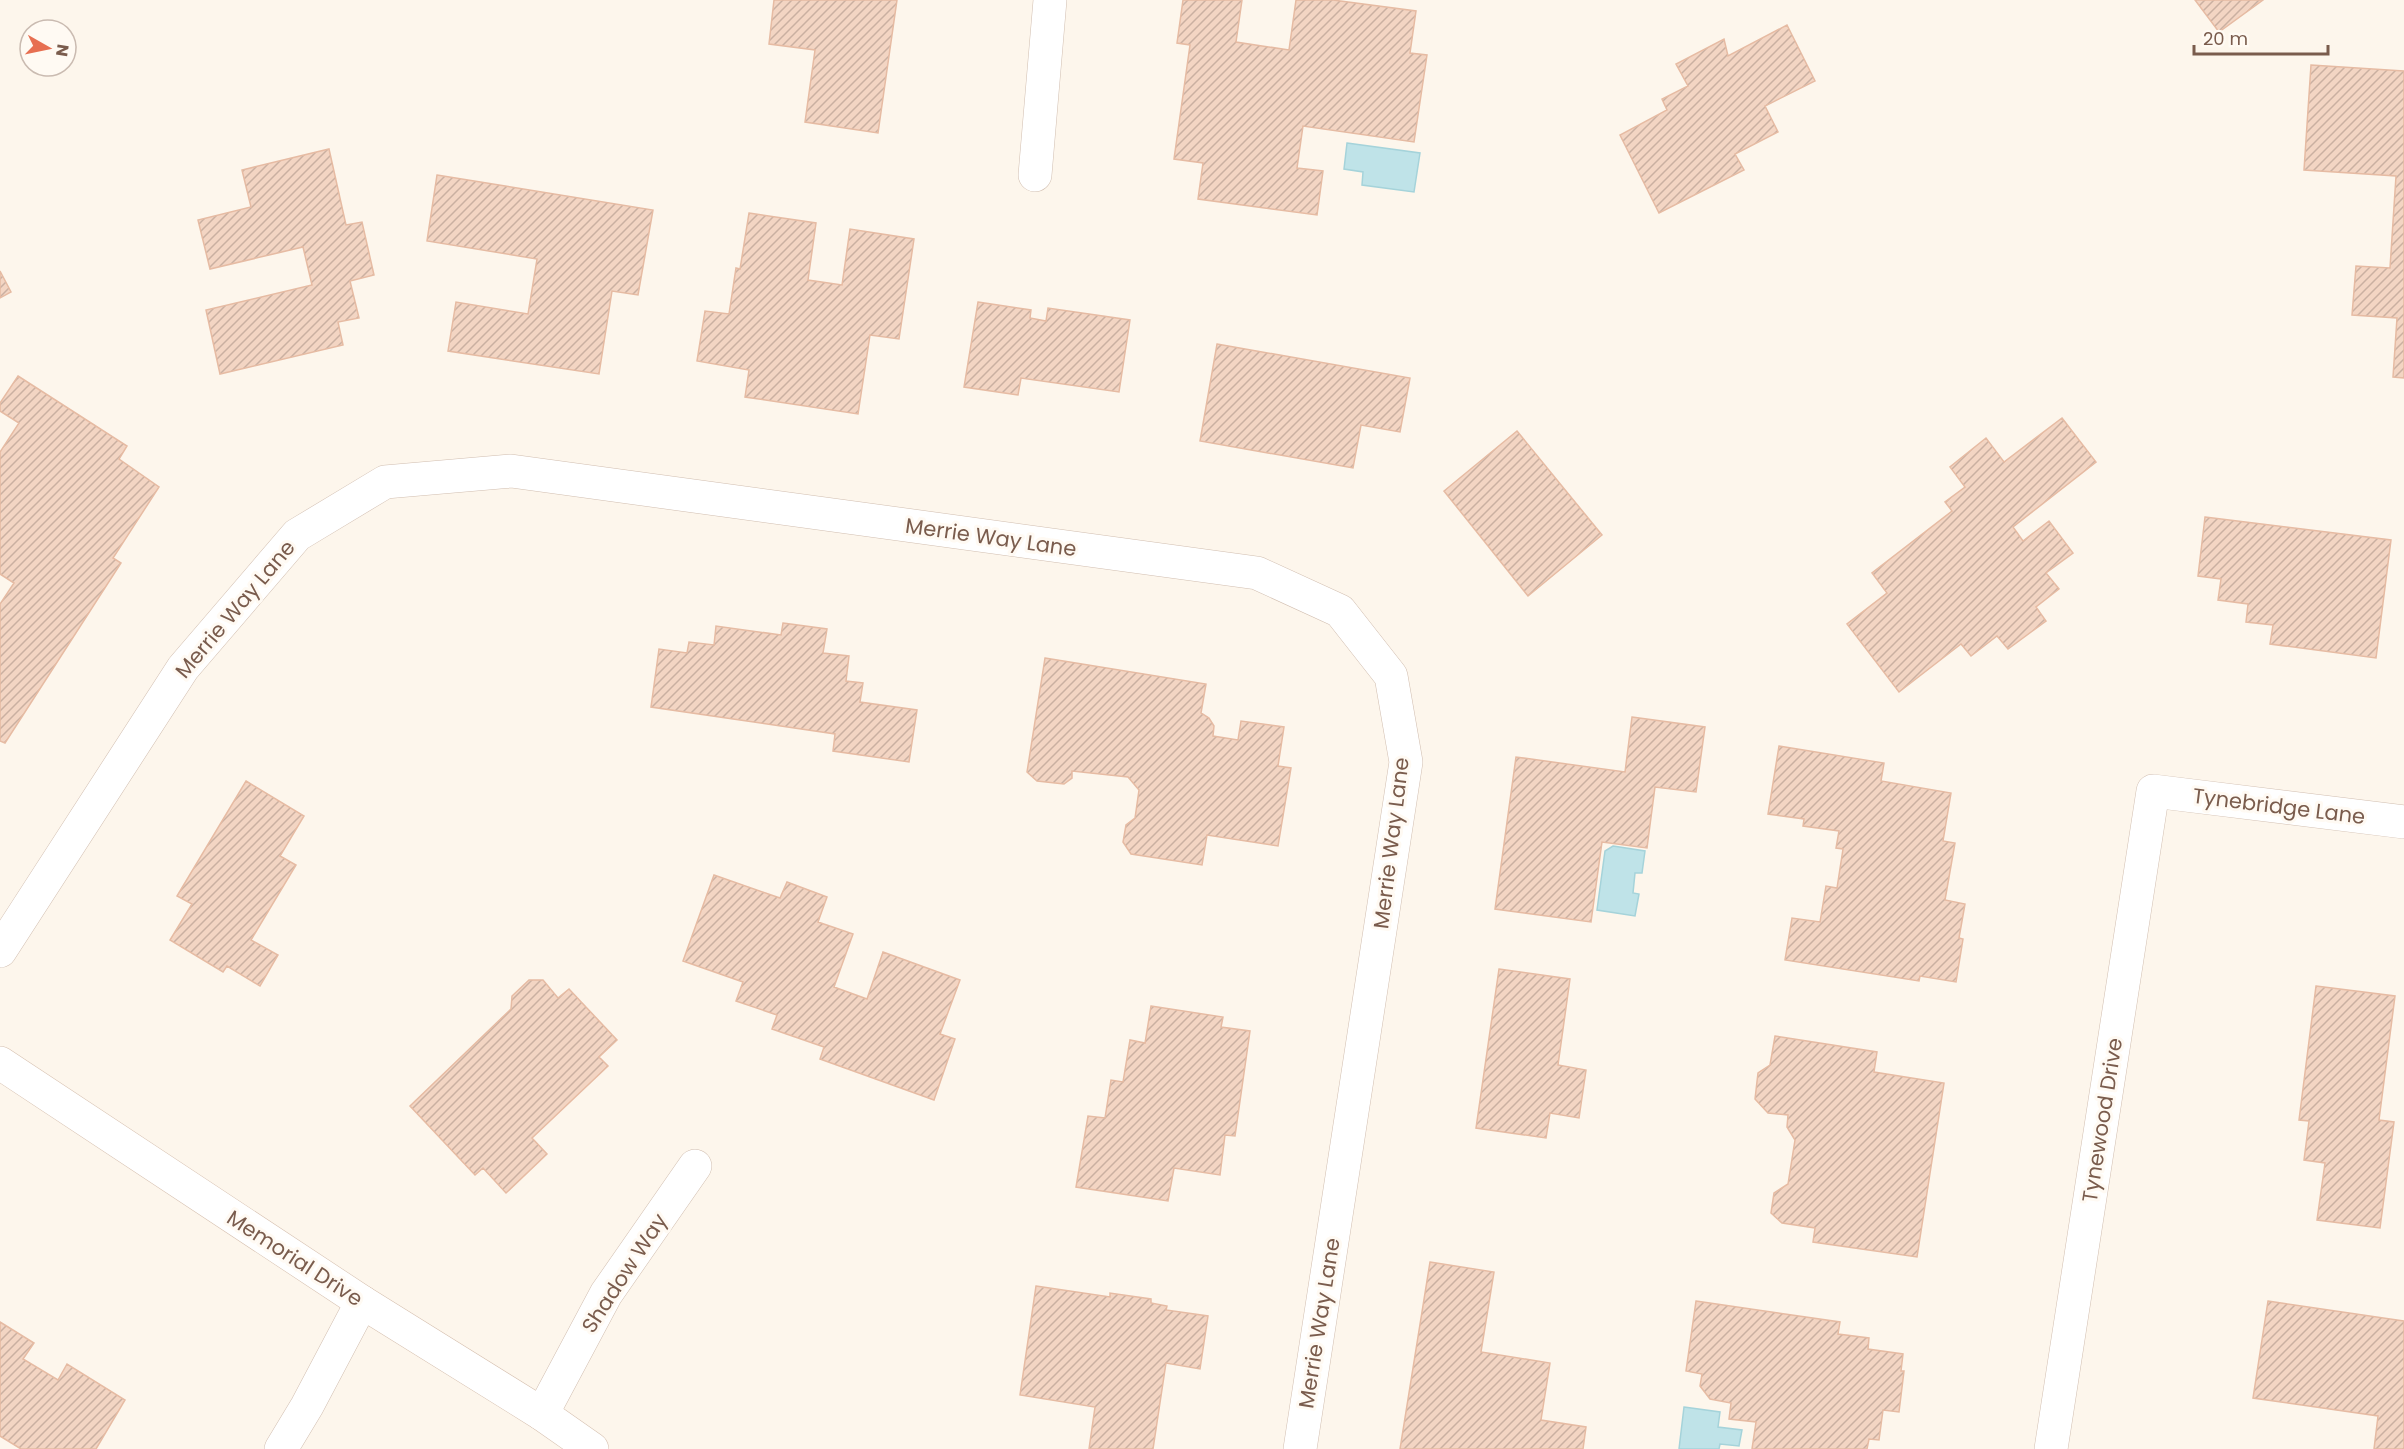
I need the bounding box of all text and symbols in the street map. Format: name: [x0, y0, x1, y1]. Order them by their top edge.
north arrow: [18, 18, 78, 78]
scale bar: [2194, 18, 2328, 56]
text: 20 m: [2203, 26, 2248, 51]
text: N: [50, 43, 75, 58]
street label: Merrie Way Lane: [904, 511, 1078, 563]
street label: Merrie Way Lane: [168, 534, 302, 684]
street label: Merrie Way Lane: [1366, 756, 1416, 930]
street label: Tynebridge Lane: [2191, 781, 2367, 831]
street label: Tynewood Drive: [2075, 1036, 2129, 1204]
street label: Memorial Drive: [221, 1203, 369, 1313]
street label: Shadow Way: [575, 1208, 674, 1338]
street label: Merrie Way Lane: [1291, 1236, 1347, 1410]

